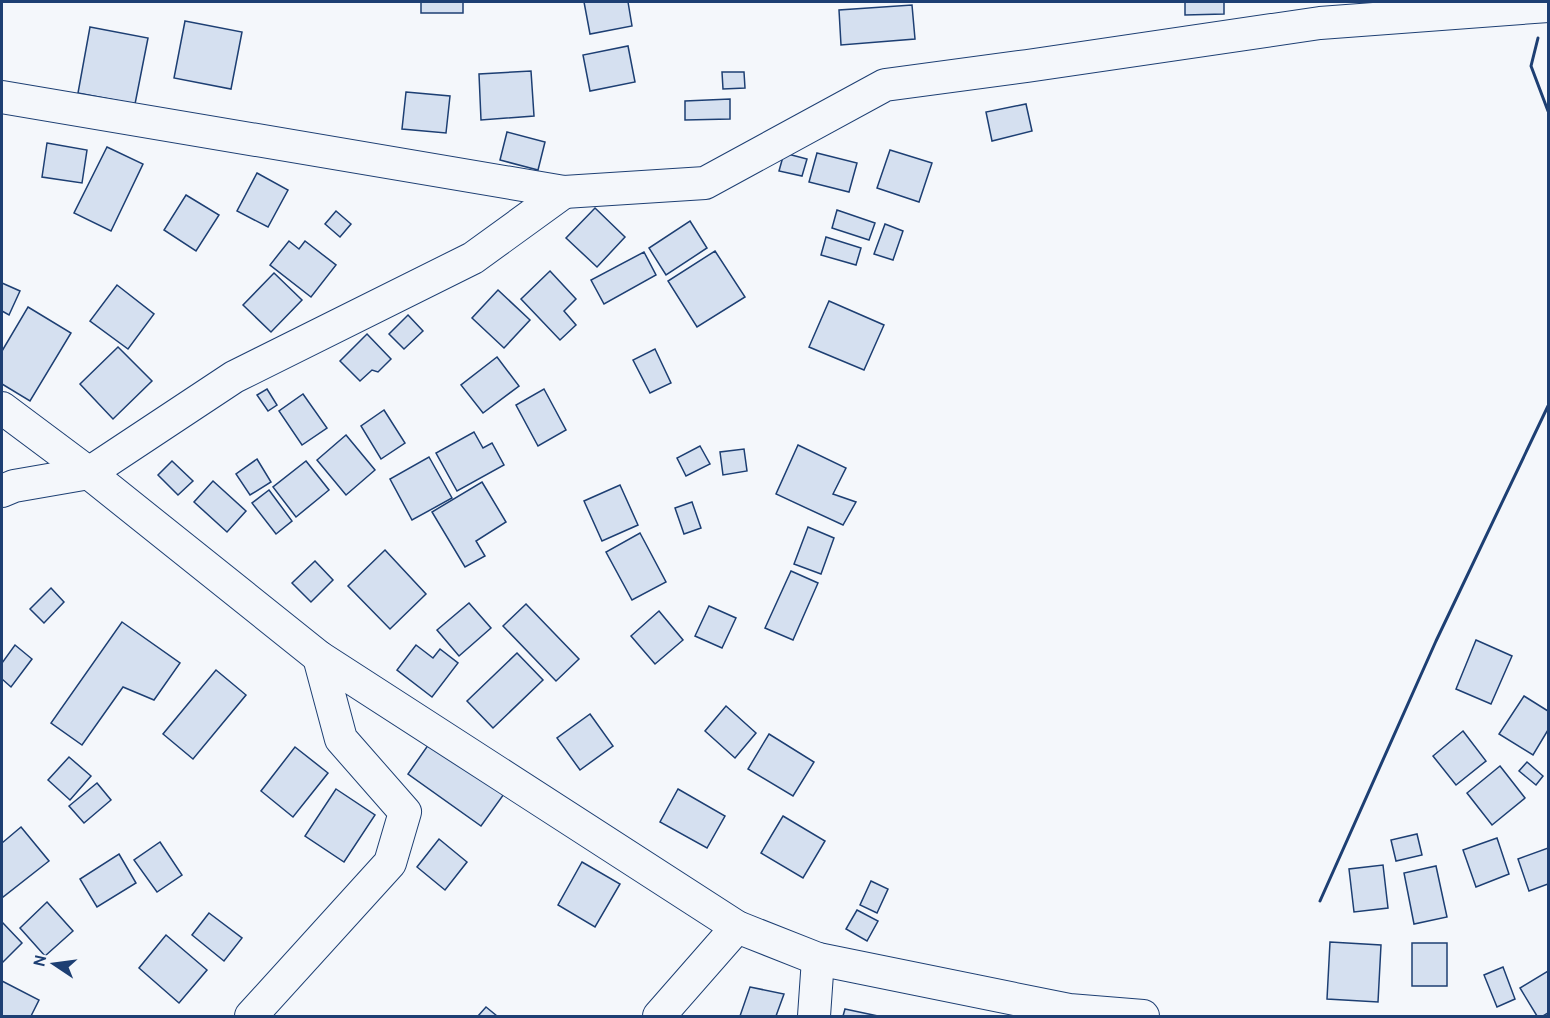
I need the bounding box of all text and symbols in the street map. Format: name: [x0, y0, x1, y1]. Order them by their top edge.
north arrow: [24, 934, 84, 994]
text: N: [29, 953, 50, 968]

